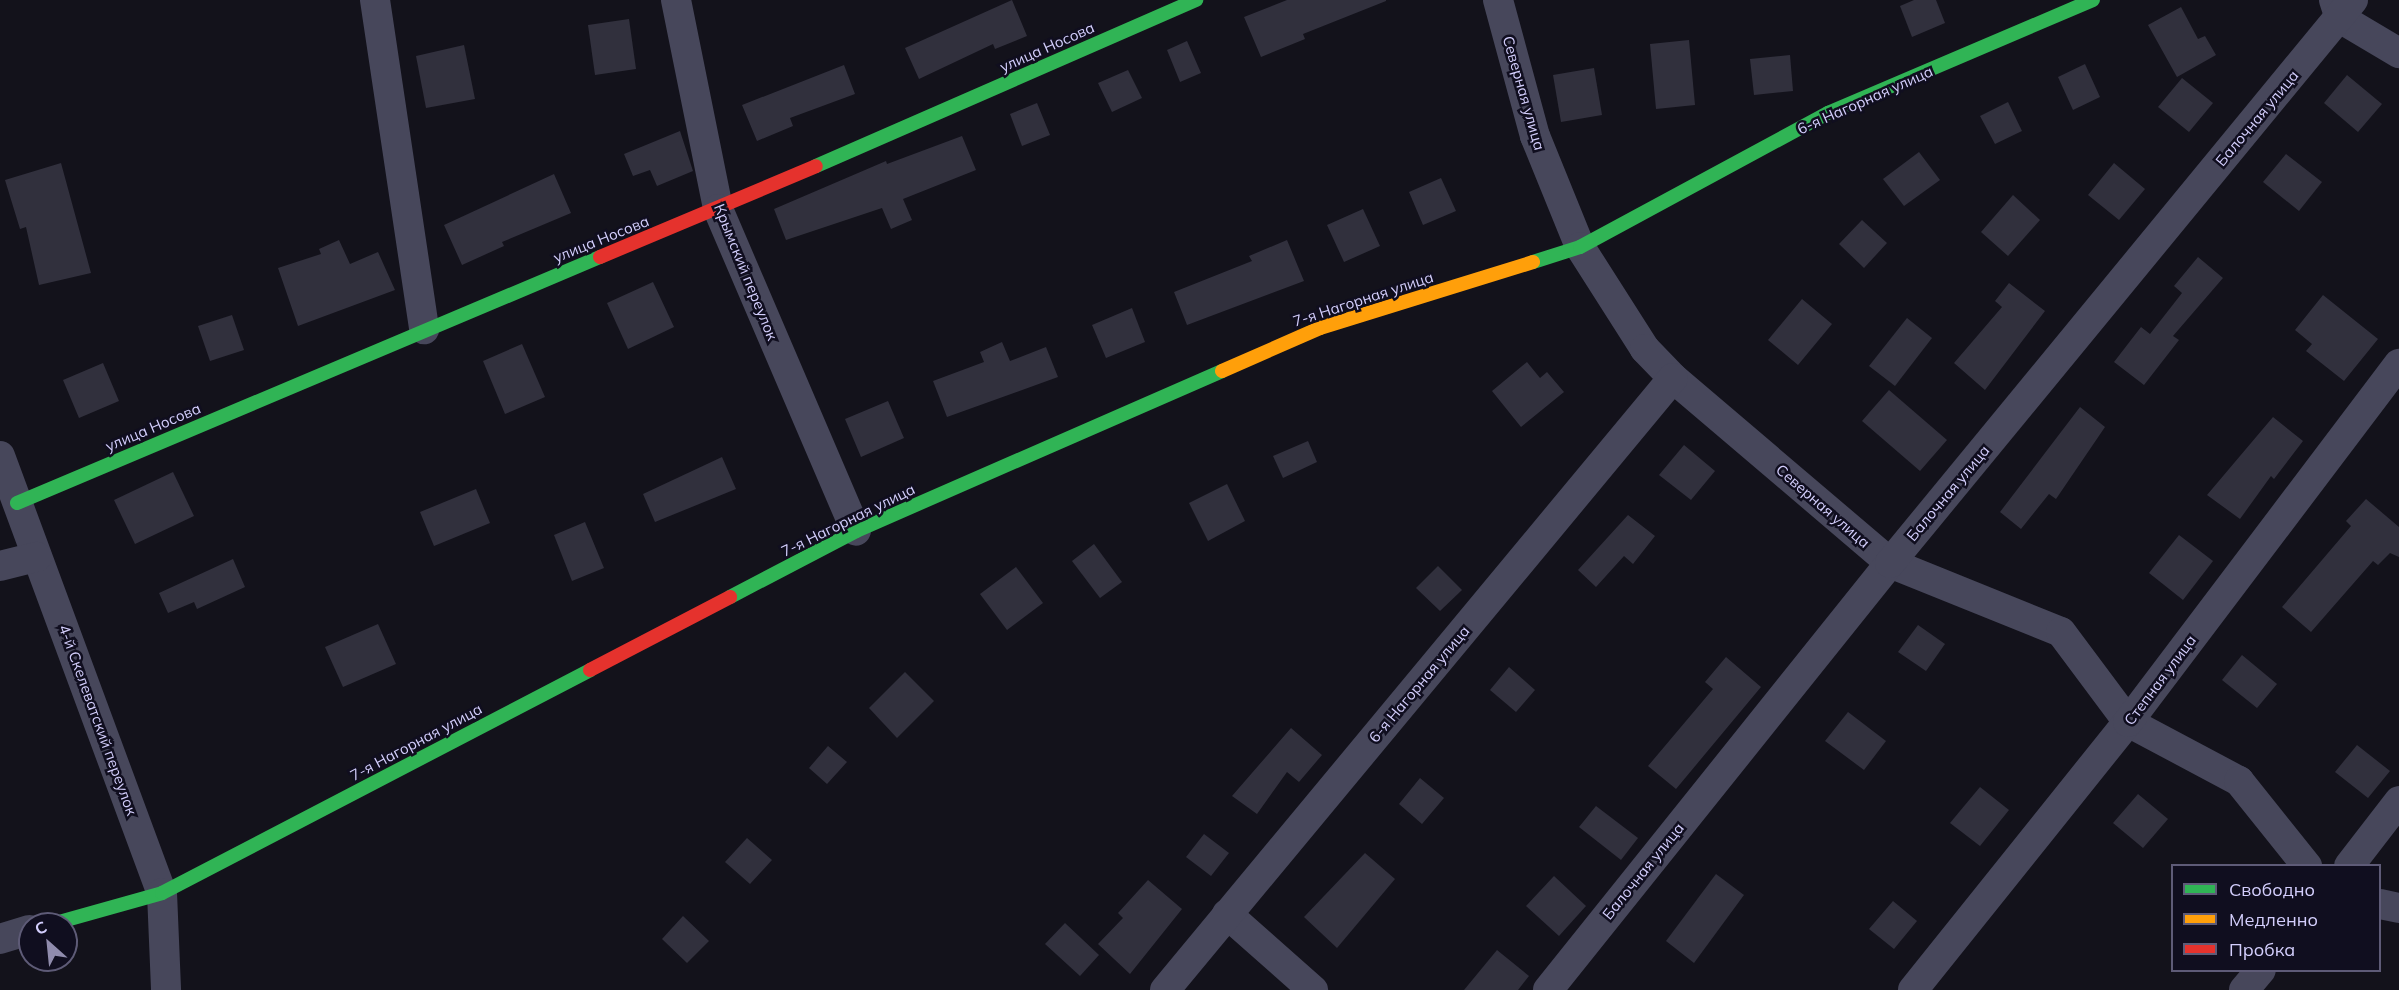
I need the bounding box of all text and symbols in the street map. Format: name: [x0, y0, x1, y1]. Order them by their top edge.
street label: улица Носова: [997, 18, 1097, 76]
street label: Северная улица: [1499, 34, 1549, 152]
street label: 6-я Нагорная улица: [1794, 62, 1936, 138]
street label: Балочная улица: [2212, 67, 2302, 169]
street label: Крымский переулок: [710, 201, 782, 343]
street label: улица Носова: [551, 212, 651, 266]
street label: 7-я Нагорная улица: [1290, 268, 1436, 330]
street label: улица Носова: [103, 399, 203, 455]
street label: Балочная улица: [1903, 442, 1993, 544]
street label: Северная улица: [1772, 460, 1874, 552]
street label: 7-я Нагорная улица: [778, 480, 918, 560]
street label: 4-й Скелеватский переулок: [55, 622, 141, 818]
street label: 6-я Нагорная улица: [1365, 622, 1473, 746]
street label: Степная улица: [2120, 631, 2200, 729]
street label: 7-я Нагорная улица: [347, 700, 485, 784]
street label: Балочная улица: [1598, 819, 1688, 923]
legend: [2171, 864, 2381, 972]
text: Свободно: [2229, 878, 2315, 901]
text: Медленно: [2229, 908, 2318, 931]
north arrow: [18, 912, 78, 972]
text: С: [31, 916, 50, 939]
text: Пробка: [2229, 938, 2295, 961]

